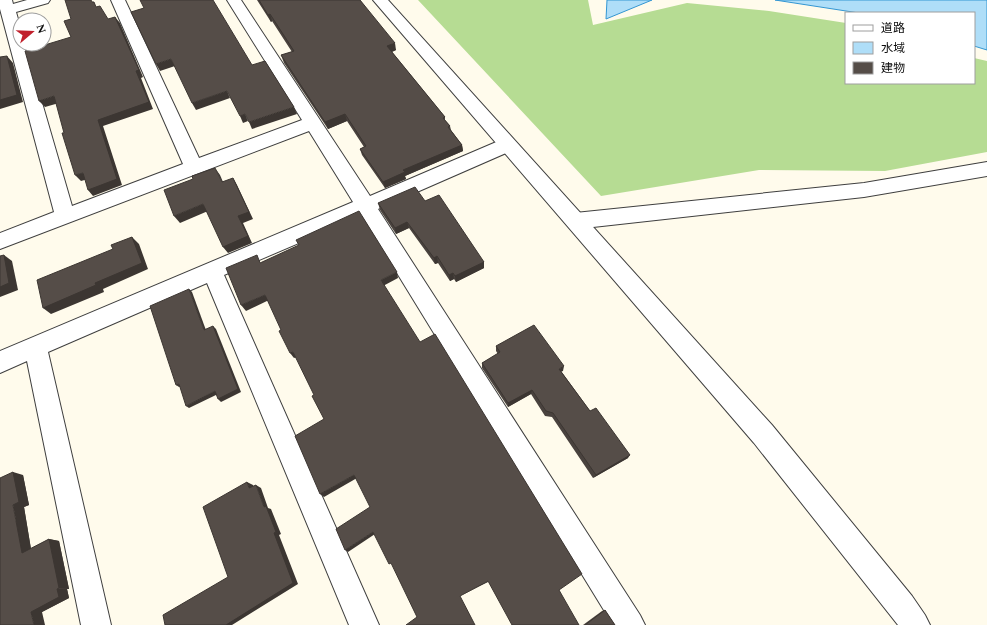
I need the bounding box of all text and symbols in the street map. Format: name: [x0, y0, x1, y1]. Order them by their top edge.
north arrow: [12, 12, 52, 52]
legend: [845, 12, 975, 84]
text: 道路: [881, 19, 905, 38]
text: N: [31, 22, 50, 36]
text: 水域: [881, 39, 905, 58]
text: 建物: [881, 59, 905, 78]

